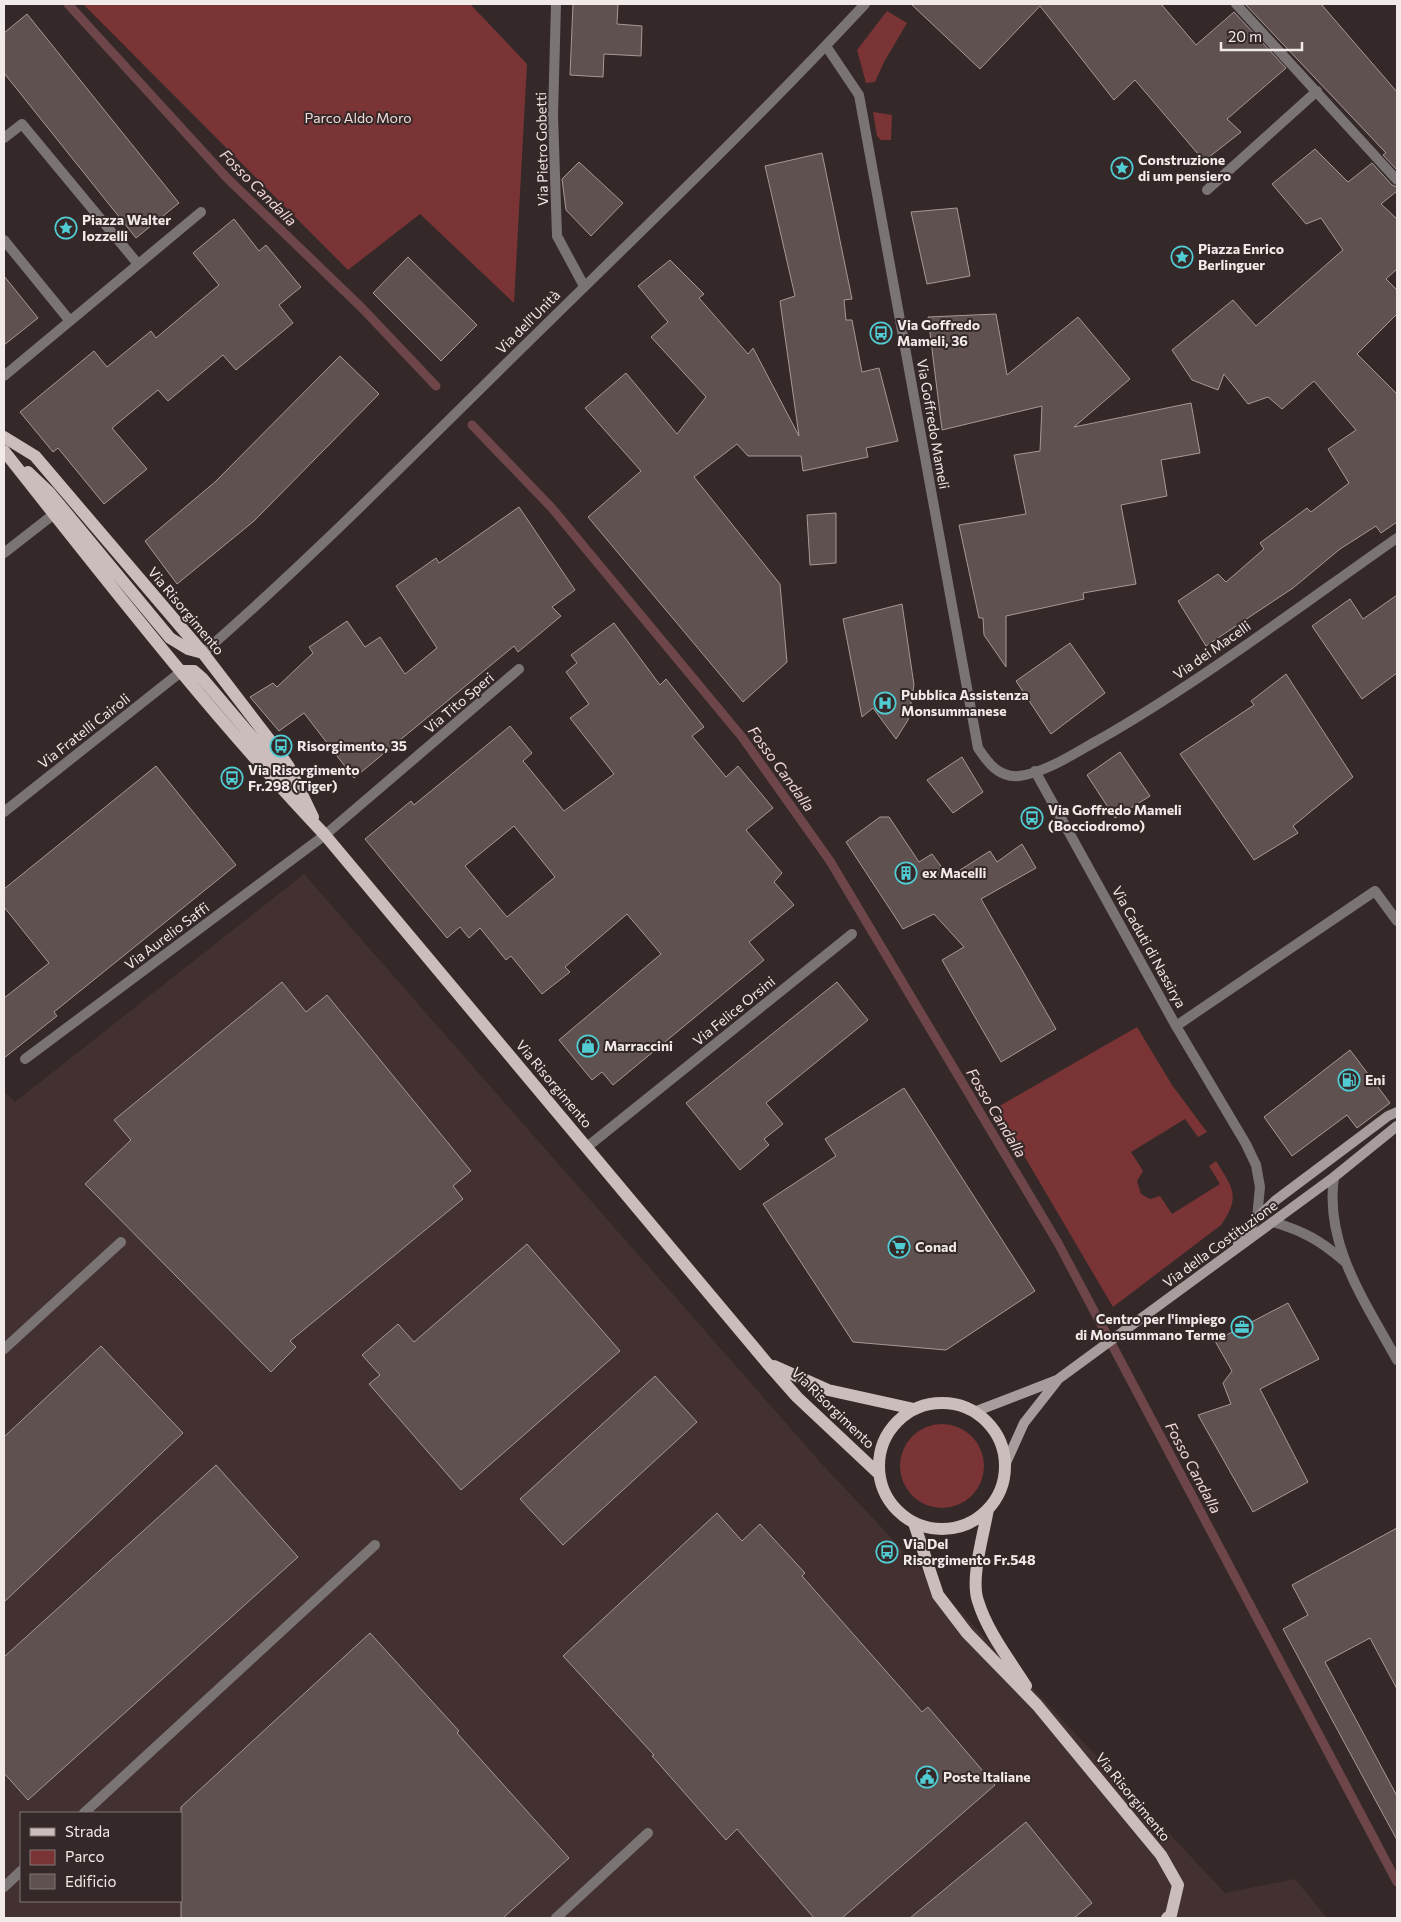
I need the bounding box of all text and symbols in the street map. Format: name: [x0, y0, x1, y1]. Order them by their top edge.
scale bar: [1221, 20, 1302, 52]
text: 20 m: [1228, 27, 1262, 45]
street label: Via Pietro Gobetti: [532, 92, 551, 206]
park label: Parco Aldo Moro: [304, 109, 412, 126]
water label: Fosso Candalla: [217, 145, 301, 230]
place label: Construzione di um pensiero: [1138, 151, 1231, 184]
place icon: Construzione di um pensiero: [1110, 156, 1134, 180]
place label: Piazza Walter Iozzelli: [82, 211, 171, 244]
place icon: Piazza Walter Iozzelli: [54, 216, 78, 240]
place label: Piazza Enrico Berlinguer: [1198, 240, 1284, 273]
place icon: Piazza Enrico Berlinguer: [1170, 245, 1194, 269]
street label: Via dell'Unità: [492, 286, 563, 357]
place label: Via Goffredo Mameli, 36: [897, 316, 980, 349]
bus stop icon: Via Goffredo Mameli, 36: [869, 321, 893, 345]
street label: Via Goffredo Mameli: [914, 358, 953, 490]
street label: Via Risorgimento: [145, 563, 228, 658]
street label: Via dei Macelli: [1170, 617, 1254, 683]
street label: Via Tito Speri: [420, 669, 497, 737]
place label: Pubblica Assistenza Monsummanese: [901, 686, 1029, 719]
street label: Via Fratelli Cairoli: [34, 690, 133, 772]
hospital icon: Pubblica Assistenza Monsummanese: [873, 691, 897, 715]
water label: Fosso Candalla: [745, 722, 819, 815]
bus stop icon: Risorgimento, 35: [269, 734, 293, 758]
place label: Risorgimento, 35: [297, 737, 407, 754]
place label: Via Risorgimento Fr.298 (Tiger): [248, 761, 360, 794]
bus stop icon: Via Risorgimento Fr.298 (Tiger): [220, 766, 244, 790]
place label: Via Goffredo Mameli (Bocciodromo): [1048, 801, 1182, 834]
bus stop icon: Via Goffredo Mameli (Bocciodromo): [1020, 806, 1044, 830]
building icon: ex Macelli: [894, 861, 918, 885]
place label: ex Macelli: [922, 864, 987, 881]
street label: Via Caduti di Nassirya: [1109, 883, 1190, 1011]
street label: Via Aurelio Saffi: [121, 898, 212, 973]
street label: Via Felice Orsini: [689, 972, 778, 1049]
shop icon: Marraccini: [576, 1034, 600, 1058]
street label: Via Risorgimento: [513, 1036, 596, 1131]
place label: Marraccini: [604, 1037, 673, 1054]
water label: Fosso Candalla: [963, 1064, 1031, 1161]
fuel station icon: Eni: [1337, 1068, 1361, 1092]
place label: Eni: [1365, 1071, 1385, 1088]
street label: Via della Costituzione: [1159, 1196, 1280, 1291]
supermarket icon: Conad: [887, 1235, 911, 1259]
place label: Conad: [915, 1238, 957, 1255]
place label: Centro per l'impiego di Monsummano Terme: [1075, 1310, 1226, 1343]
office icon: Centro per l'impiego di Monsummano Terme: [1230, 1315, 1254, 1339]
street label: Via Risorgimento: [788, 1364, 879, 1452]
water label: Fosso Candalla: [1162, 1419, 1226, 1517]
place label: Via Del Risorgimento Fr.548: [903, 1535, 1036, 1568]
bus stop icon: Via Del Risorgimento Fr.548: [875, 1540, 899, 1564]
street label: Via Risorgimento: [1092, 1749, 1174, 1845]
public building icon: Poste Italiane: [915, 1765, 939, 1789]
place label: Poste Italiane: [943, 1768, 1031, 1785]
legend: [20, 1812, 182, 1902]
text: Strada: [65, 1822, 110, 1840]
text: Parco: [65, 1847, 104, 1865]
text: Edificio: [65, 1872, 116, 1890]

